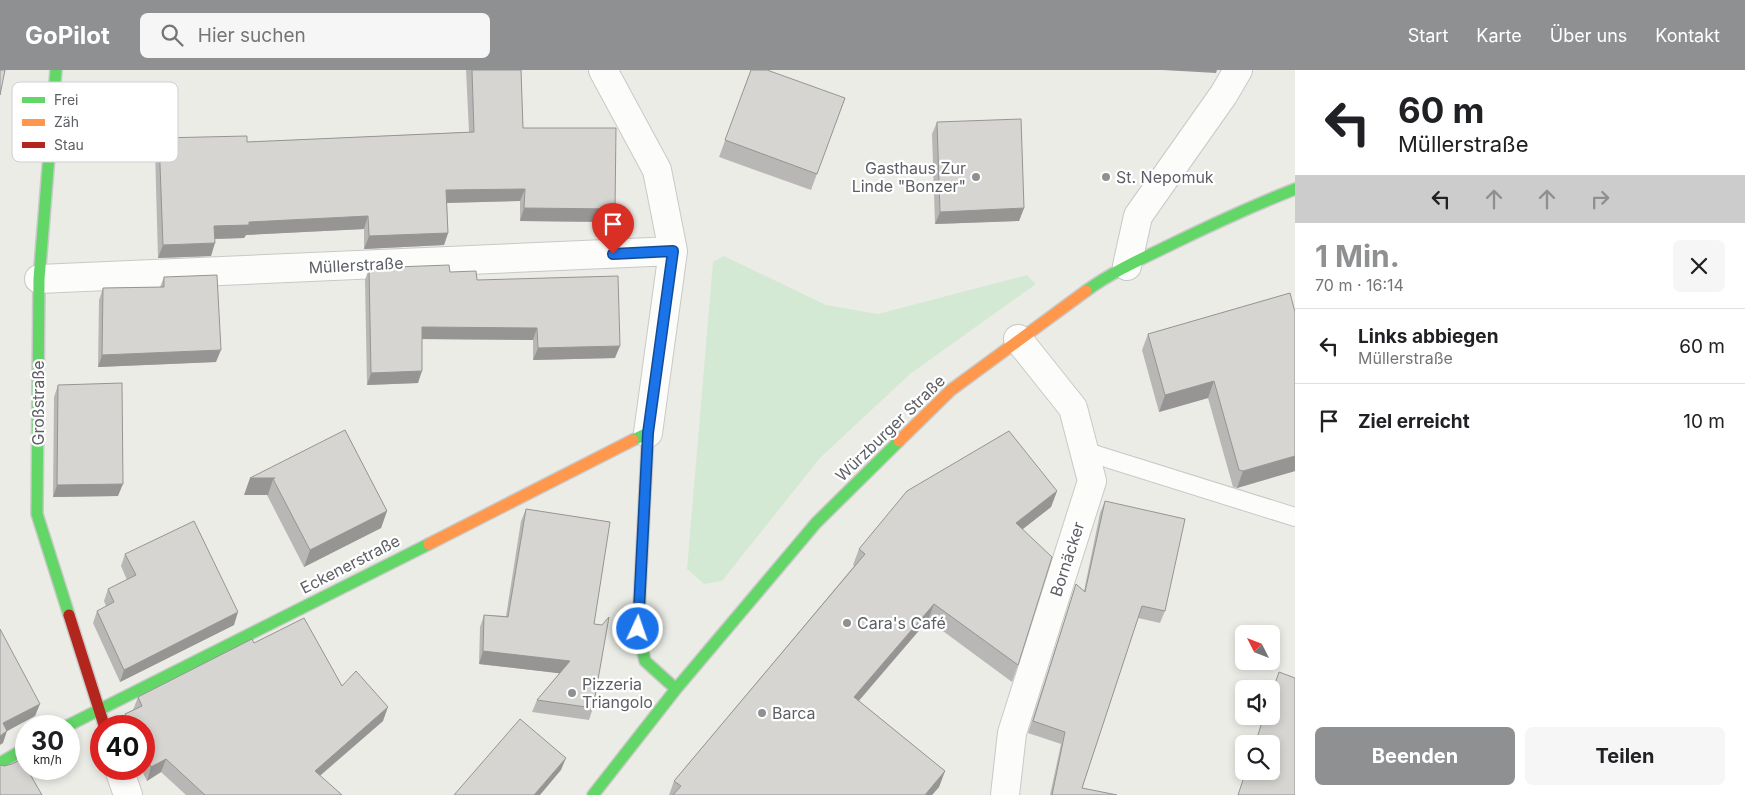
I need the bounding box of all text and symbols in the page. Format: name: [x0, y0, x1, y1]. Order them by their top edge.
search box: [140, 13, 490, 58]
text: GoPilot: [25, 21, 110, 50]
icon: search: [158, 21, 186, 49]
text: Hier suchen: [198, 24, 306, 47]
text: Start: [1408, 25, 1448, 46]
text: Karte: [1476, 25, 1522, 46]
text: Über uns: [1550, 25, 1627, 46]
text: Kontakt: [1655, 25, 1720, 46]
legend: [12, 82, 178, 162]
text: 60 m: [1398, 89, 1485, 131]
icon: left: [1315, 90, 1380, 155]
text: Frei: [54, 91, 78, 108]
text: Zäh: [54, 113, 79, 130]
text: Müllerstraße: [1398, 131, 1528, 157]
text: Stau: [54, 136, 84, 153]
place label: Gasthaus Zur Linde "Bonzer": [852, 158, 966, 196]
place label: St. Nepomuk: [1116, 167, 1214, 187]
marker: Gasthaus Zur Linde "Bonzer": [970, 171, 982, 183]
marker: St. Nepomuk: [1100, 171, 1112, 183]
icon: left: [1427, 185, 1455, 213]
icon: ahead: [1480, 185, 1508, 213]
icon: ahead: [1533, 185, 1561, 213]
icon: right: [1586, 185, 1614, 213]
pin: [592, 203, 634, 254]
icon: arrive: [599, 210, 627, 238]
text: 1 Min.: [1315, 238, 1400, 274]
button: close: [1673, 240, 1725, 292]
street label: Müllerstraße: [308, 253, 404, 277]
text: 70 m · 16:14: [1315, 275, 1404, 295]
text: Links abbiegen: [1358, 325, 1499, 348]
icon: left: [1315, 332, 1343, 360]
text: 60 m: [1679, 335, 1725, 358]
text: Müllerstraße: [1358, 348, 1453, 368]
street label: Großstraße: [28, 360, 48, 446]
street label: Würzburger Straße: [831, 371, 949, 485]
icon: arrive: [1315, 407, 1343, 435]
text: Ziel erreicht: [1358, 410, 1470, 433]
text: 10 m: [1683, 410, 1725, 433]
street label: Bornäcker: [1045, 519, 1089, 599]
street label: Eckenerstraße: [297, 530, 403, 598]
position arrow: [611, 602, 663, 654]
place label: Cara's Café: [857, 613, 946, 633]
marker: Cara's Café: [841, 617, 853, 629]
north arrow: [1235, 625, 1280, 670]
map controls: [1235, 625, 1280, 780]
place label: Pizzeria Triangolo: [582, 674, 653, 712]
button: sound: [1235, 680, 1280, 725]
marker: Pizzeria Triangolo: [566, 687, 578, 699]
place label: Barca: [772, 703, 816, 723]
marker: Barca: [756, 707, 768, 719]
speed limit sign: 40: [90, 715, 155, 780]
text: 30: [31, 726, 64, 756]
button: Beenden: [1315, 727, 1515, 785]
button: Teilen: [1525, 727, 1725, 785]
button: search: [1235, 735, 1280, 780]
text: km/h: [33, 752, 62, 767]

